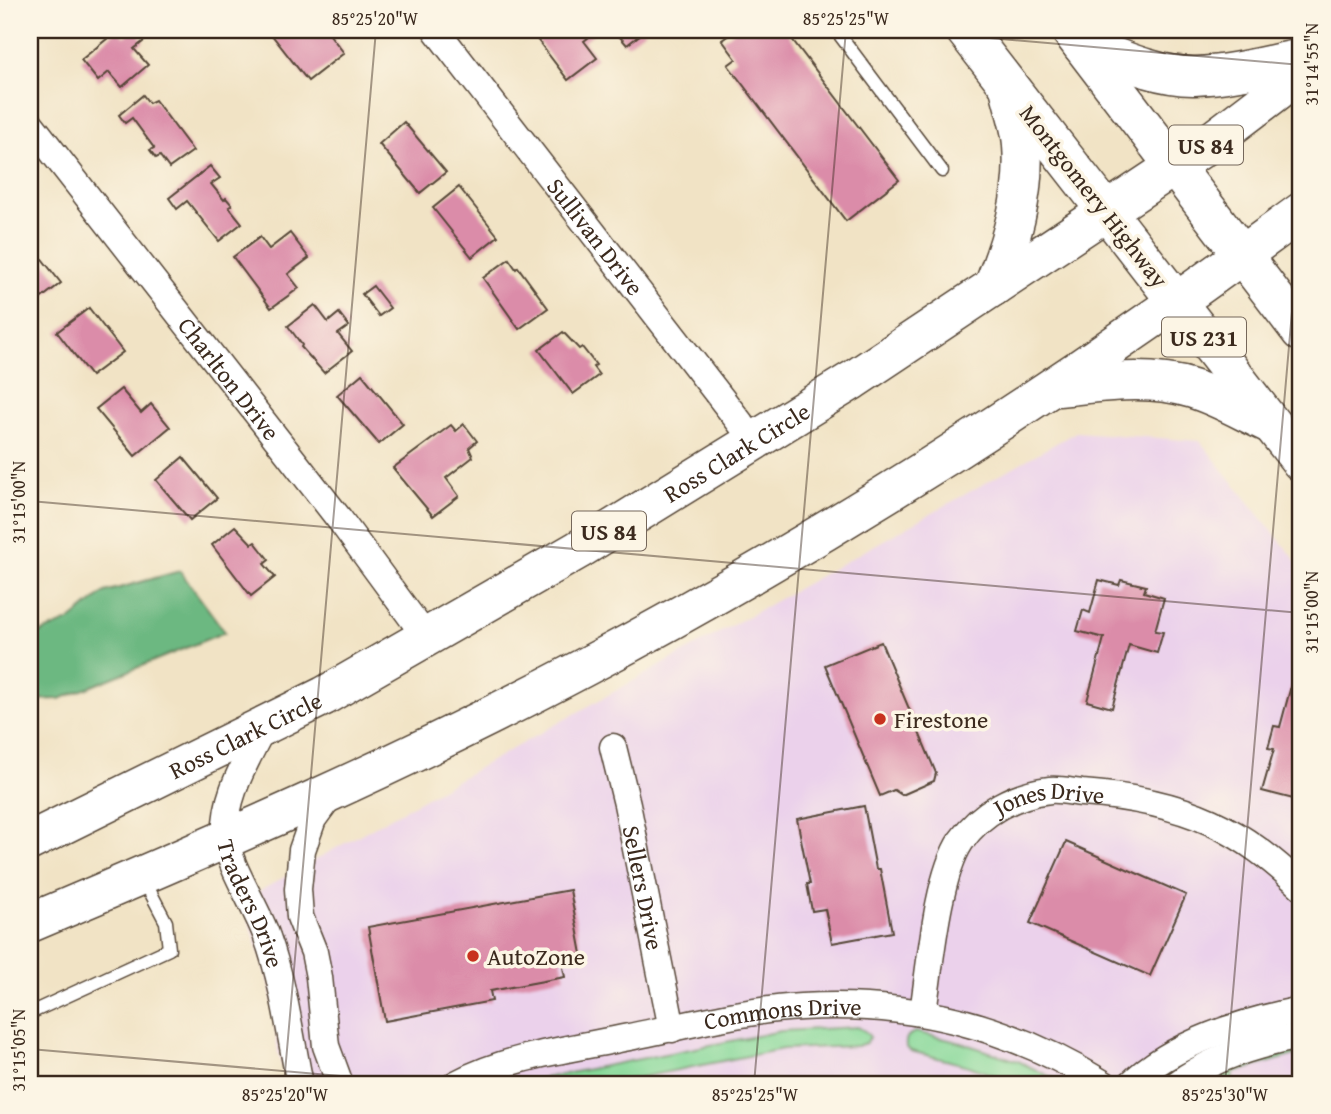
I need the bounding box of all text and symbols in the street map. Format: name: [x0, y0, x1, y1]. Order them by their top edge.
text: 85°25'20"W: [332, 5, 419, 32]
text: 85°25'25"W: [803, 5, 890, 32]
text: 31°14'55"N: [1298, 22, 1325, 105]
street label: Montgomery Highway: [1011, 97, 1177, 295]
road number: US 84: [1169, 126, 1243, 164]
street label: Sullivan Drive: [539, 170, 653, 303]
street label: Charlton Drive: [170, 309, 289, 447]
road number: US 231: [1162, 318, 1246, 356]
street label: Ross Clark Circle: [656, 393, 816, 511]
text: 31°15'00"N: [5, 460, 32, 543]
road number: US 84: [572, 512, 646, 551]
text: 31°15'00"N: [1298, 570, 1325, 653]
street label: Ross Clark Circle: [163, 682, 328, 787]
place label: Firestone: [894, 702, 988, 737]
marker: Firestone: [872, 711, 888, 727]
street label: Jones Drive: [984, 772, 1106, 826]
street label: Sellers Drive: [614, 822, 673, 953]
street label: Traders Drive: [209, 836, 293, 972]
place label: AutoZone: [487, 939, 585, 974]
marker: AutoZone: [465, 948, 481, 964]
street label: Commons Drive: [700, 988, 862, 1038]
text: 31°15'05"N: [5, 1008, 32, 1091]
text: 85°25'20"W: [242, 1081, 329, 1108]
text: 85°25'25"W: [712, 1081, 799, 1108]
text: 85°25'30"W: [1182, 1081, 1269, 1108]

